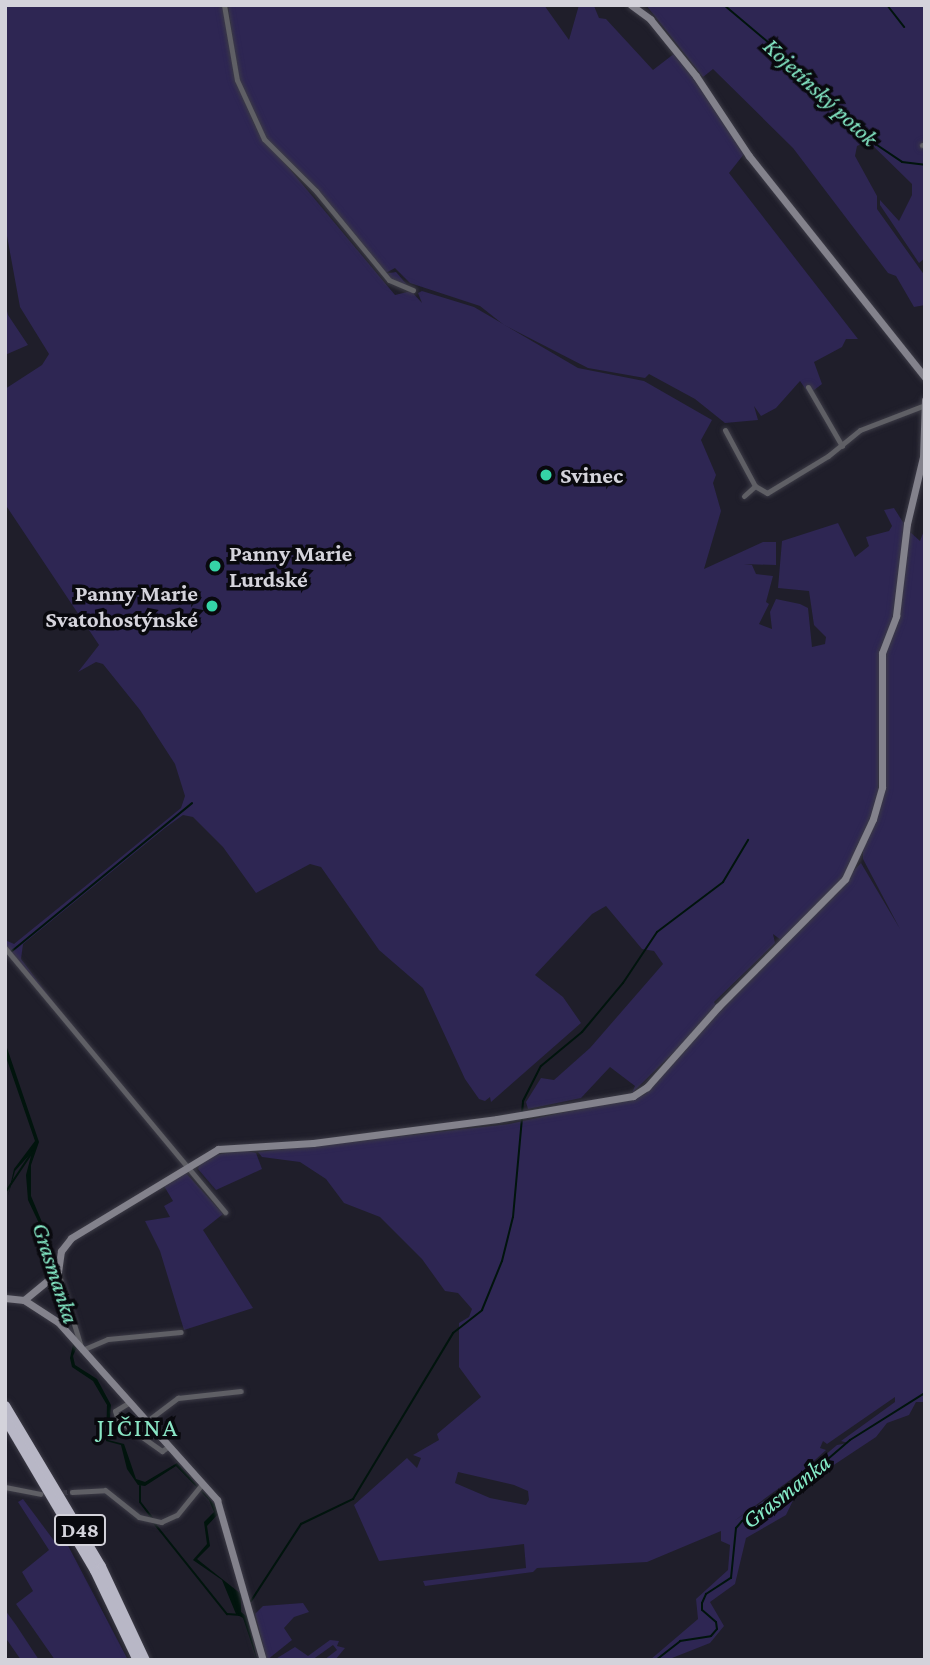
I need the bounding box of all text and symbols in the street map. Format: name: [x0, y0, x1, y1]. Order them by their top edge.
water label: Kojetínský potok: [758, 32, 884, 152]
place label: Svinec: [560, 461, 623, 489]
marker: Svinec: [538, 467, 554, 483]
place label: Panny Marie Lurdské: [229, 539, 352, 593]
marker: Panny Marie Lurdské: [207, 558, 223, 574]
place label: Panny Marie Svatohostýnské: [45, 579, 198, 633]
marker: Panny Marie Svatohostýnské: [204, 598, 220, 614]
water label: Grasmanka: [26, 1219, 86, 1327]
district label: JIČINA: [97, 1412, 179, 1444]
water label: Grasmanka: [736, 1448, 836, 1534]
road number: D48: [54, 1512, 106, 1548]

